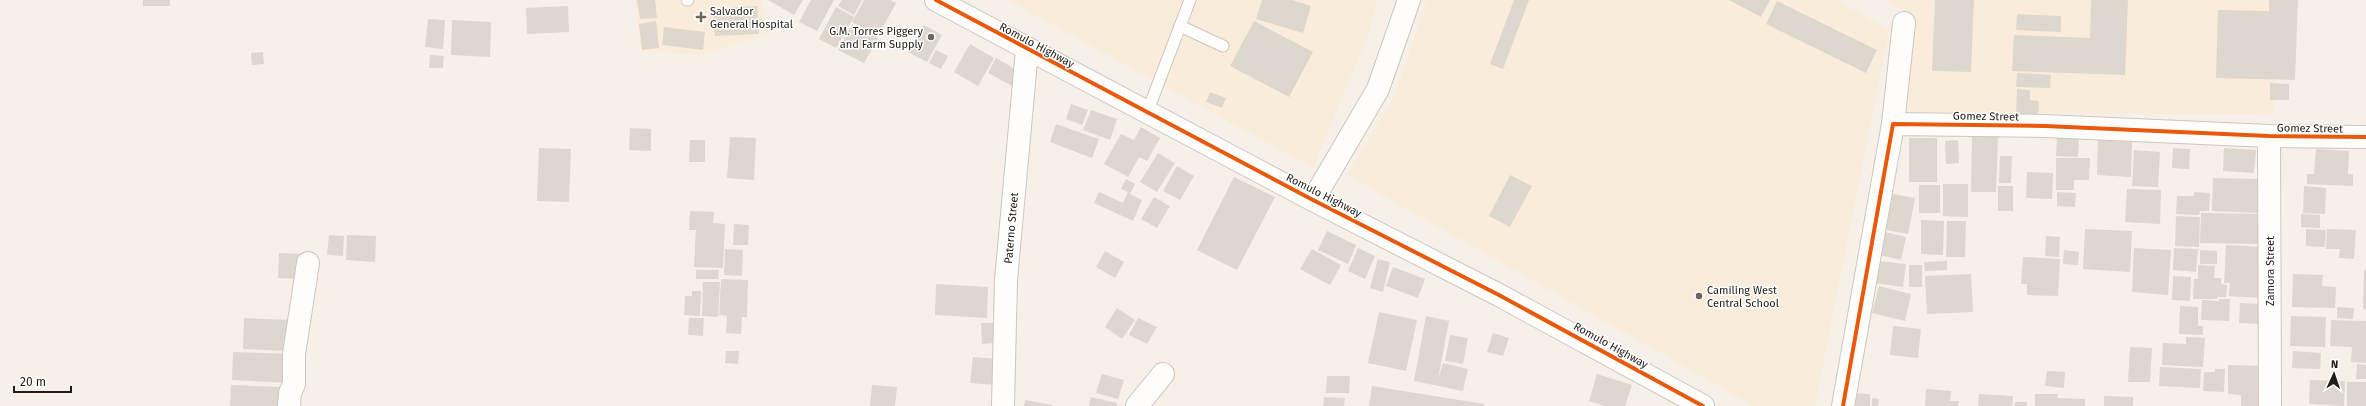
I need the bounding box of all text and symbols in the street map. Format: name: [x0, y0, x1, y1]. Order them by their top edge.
place label: Salvador General Hospital: [710, 5, 793, 31]
marker: Salvador General Hospital: [695, 11, 707, 23]
street label: Romulo Highway: [997, 20, 1077, 71]
place label: G.M. Torres Piggery and Farm Supply: [829, 25, 924, 51]
marker: G.M. Torres Piggery and Farm Supply: [926, 32, 936, 42]
street label: Gomez Street: [1953, 109, 2019, 124]
street label: Gomez Street: [2277, 121, 2343, 136]
street label: Romulo Highway: [1284, 171, 1364, 220]
street label: Paterno Street: [1002, 192, 1021, 264]
street label: Zamora Street: [2264, 236, 2277, 306]
place label: Camiling West Central School: [1707, 284, 1779, 310]
marker: Camiling West Central School: [1694, 291, 1704, 301]
street label: Romulo Highway: [1571, 320, 1651, 372]
north arrow: [2314, 354, 2354, 394]
text: N: [2331, 358, 2338, 371]
scale bar: [14, 368, 71, 394]
text: 20 m: [20, 375, 46, 389]

